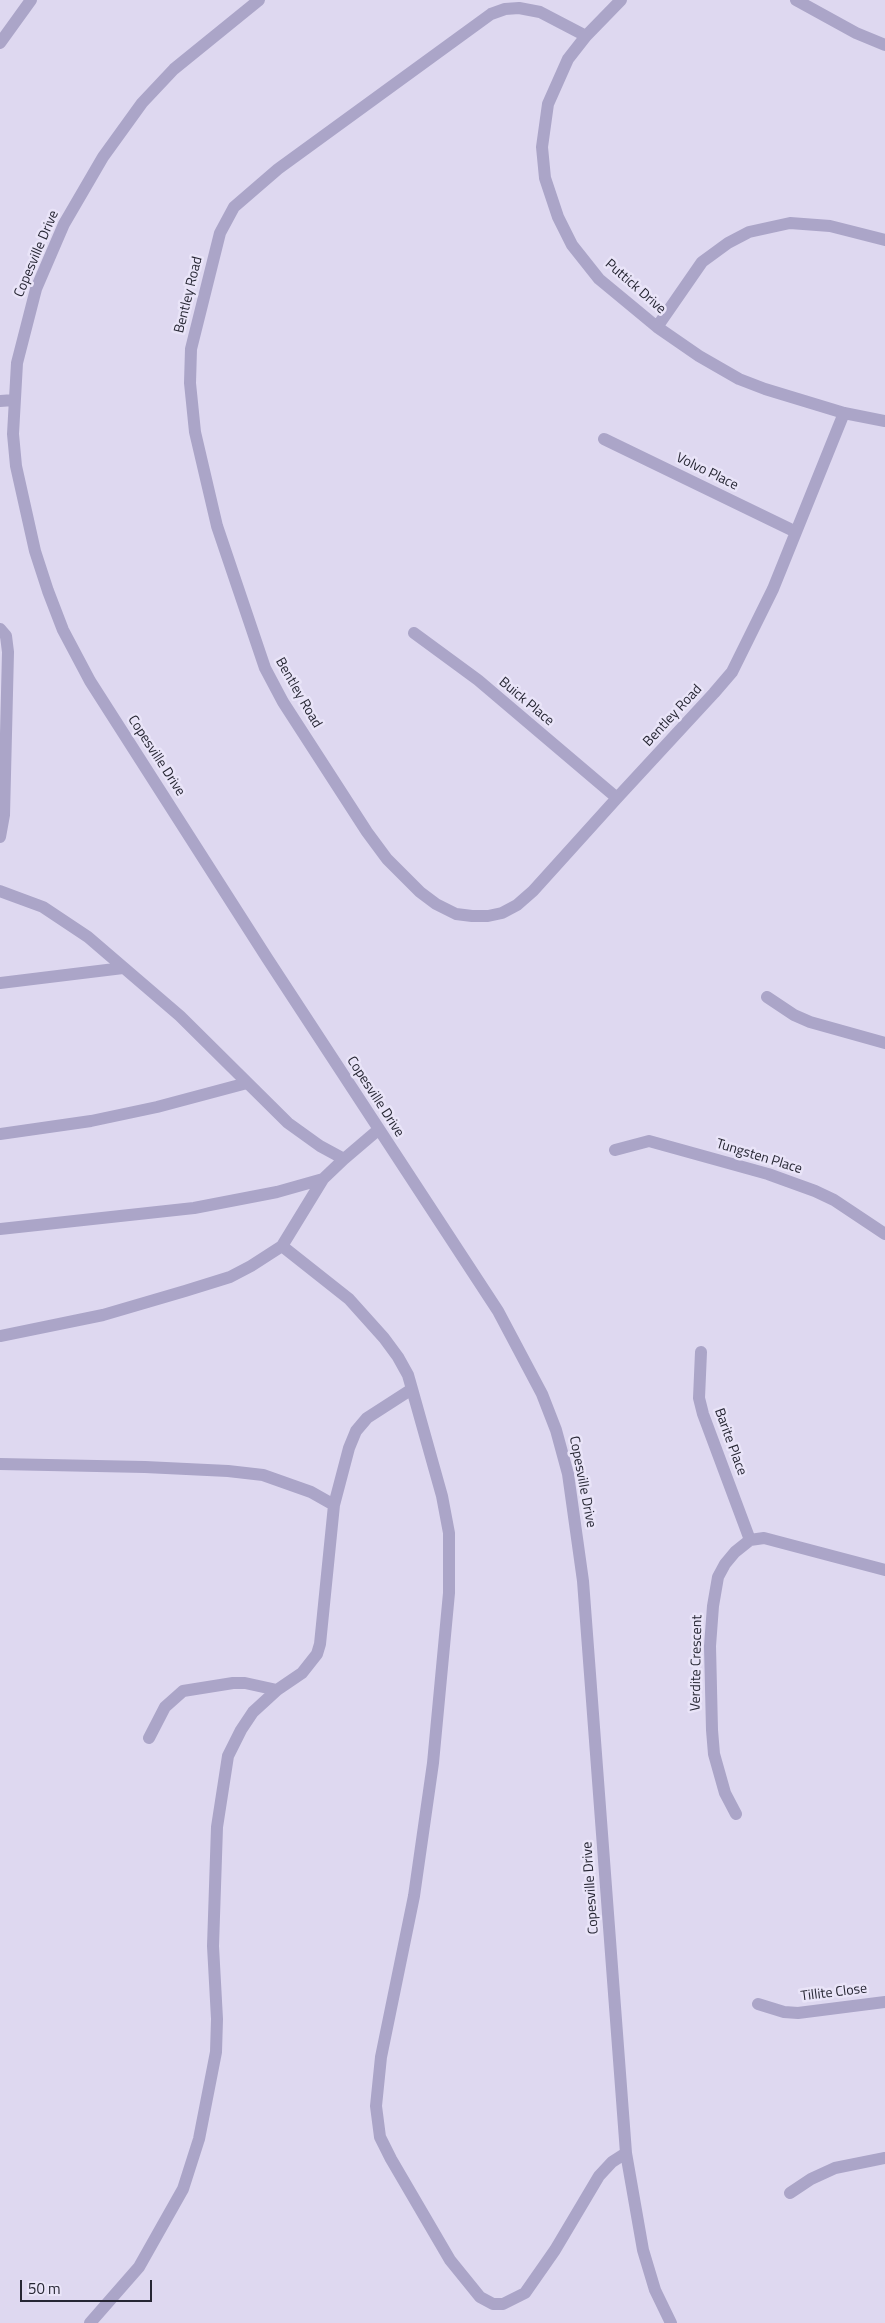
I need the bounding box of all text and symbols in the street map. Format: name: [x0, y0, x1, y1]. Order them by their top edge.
street label: Copesville Drive: [11, 208, 63, 300]
street label: Bentley Road: [171, 255, 207, 335]
street label: Puttick Drive: [601, 256, 669, 318]
street label: Volvo Place: [673, 450, 741, 494]
street label: Bentley Road: [271, 655, 325, 731]
street label: Buick Place: [495, 674, 557, 730]
street label: Bentley Road: [640, 682, 706, 750]
street label: Copesville Drive: [124, 713, 188, 799]
street label: Copesville Drive: [343, 1054, 407, 1140]
street label: Tungsten Place: [714, 1136, 804, 1178]
street label: Barite Place: [710, 1406, 750, 1478]
street label: Copesville Drive: [565, 1435, 599, 1529]
street label: Verdite Crescent: [688, 1615, 706, 1711]
street label: Copesville Drive: [579, 1841, 603, 1935]
street label: Tillite Close: [800, 1981, 868, 2005]
scale bar: [22, 2270, 155, 2302]
text: 50 m: [28, 2277, 61, 2300]

